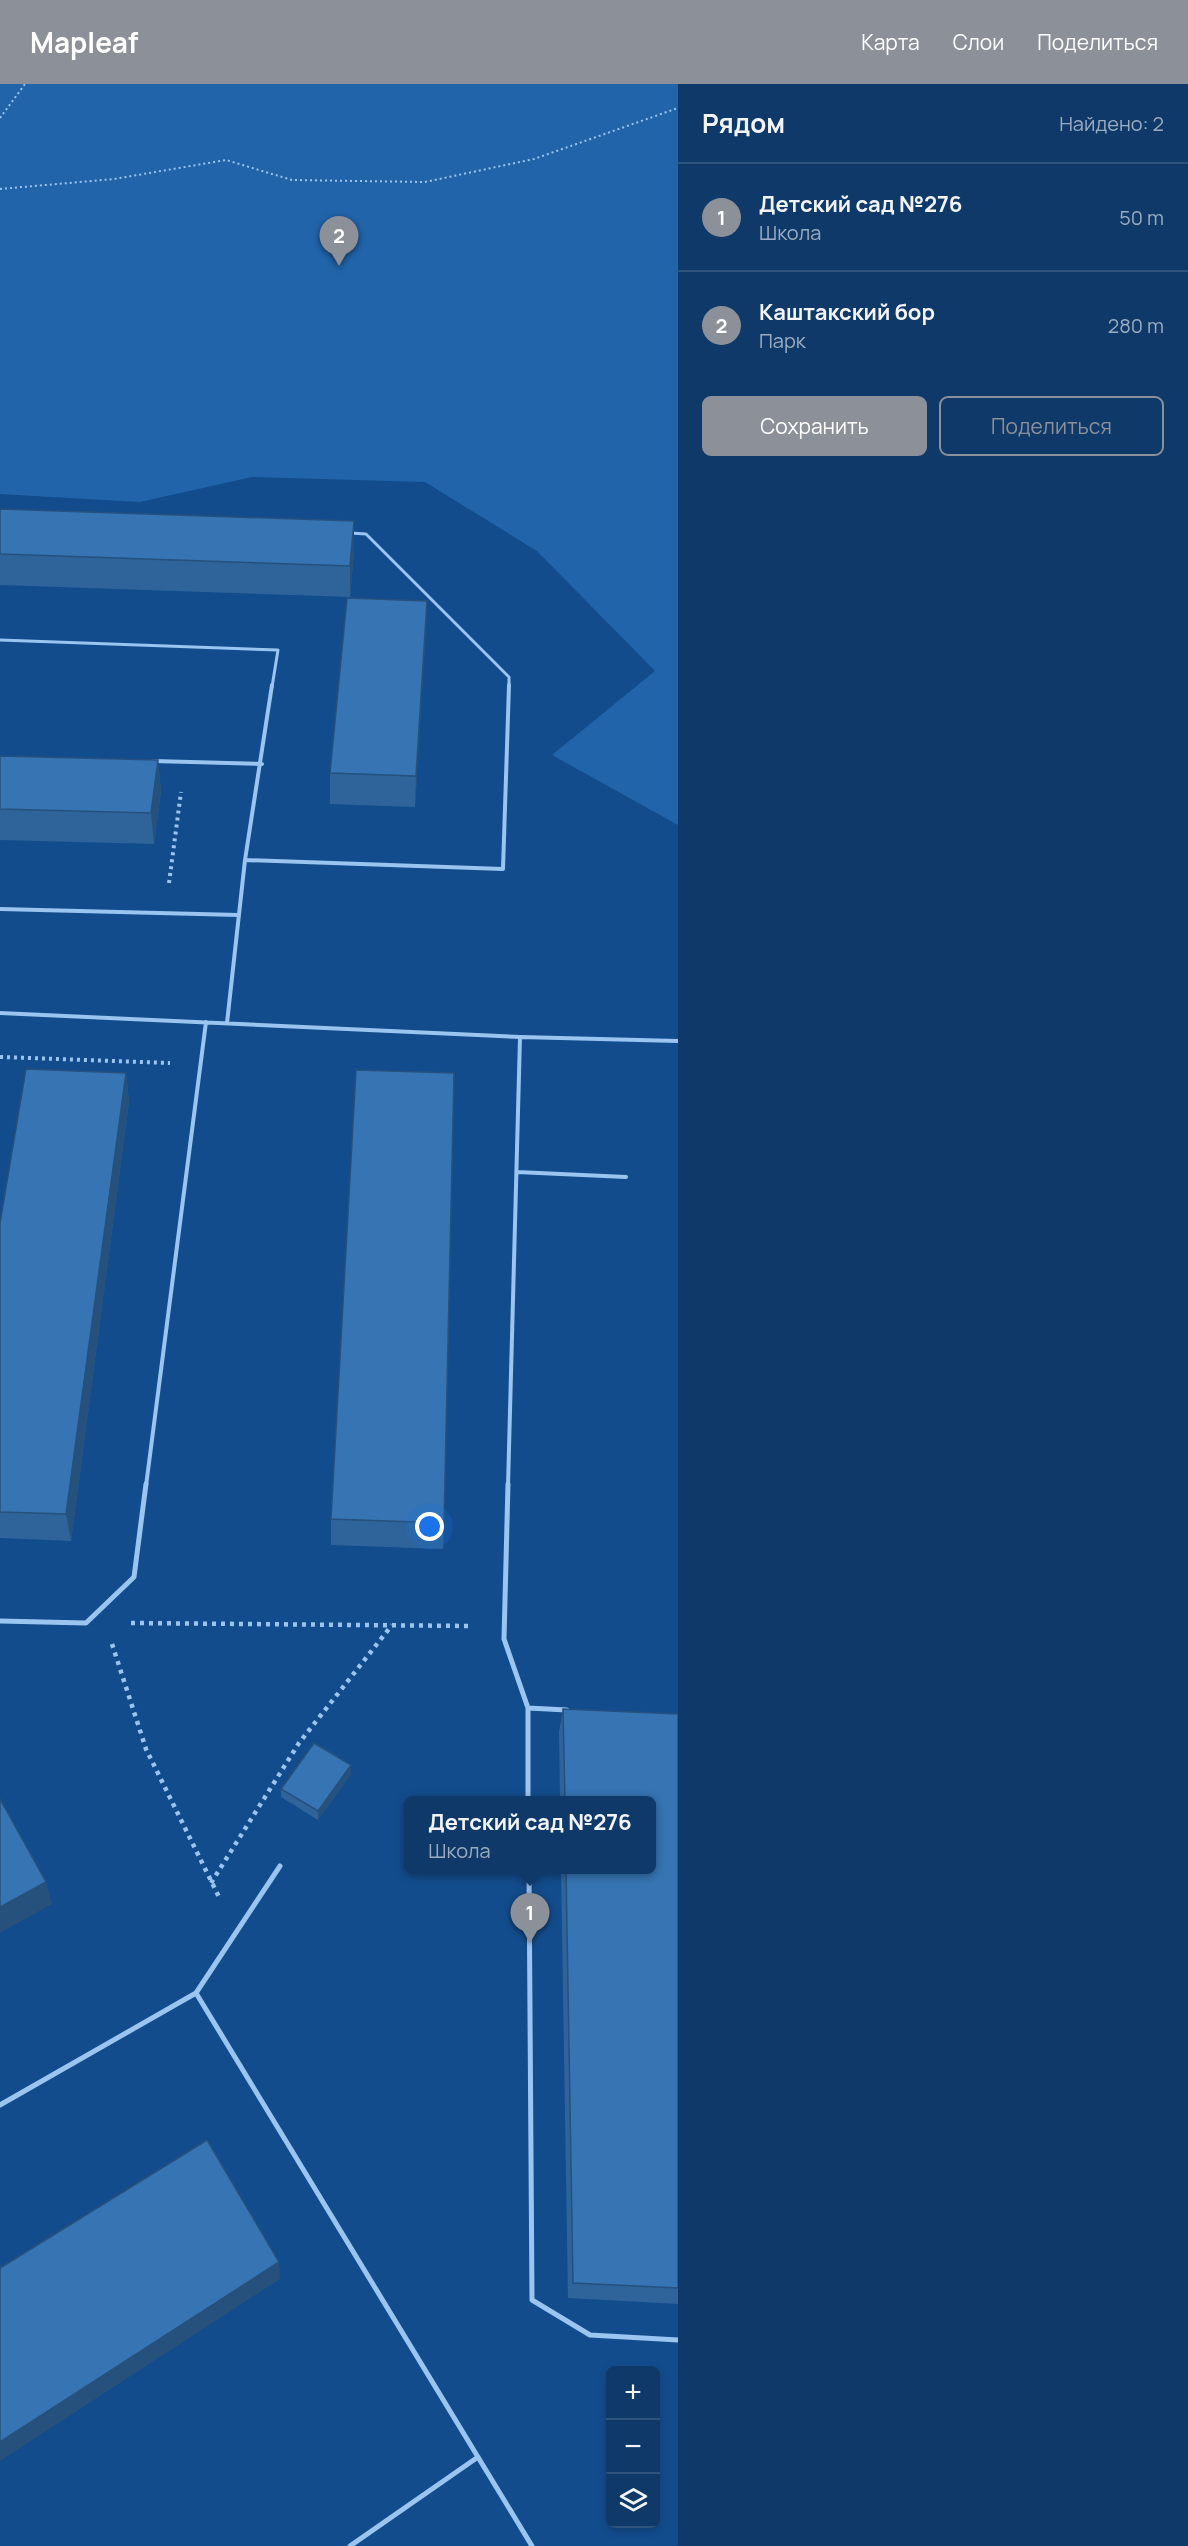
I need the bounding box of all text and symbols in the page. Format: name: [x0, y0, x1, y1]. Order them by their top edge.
text: Mapleaf: [30, 23, 138, 61]
text: Карта: [861, 28, 920, 56]
text: Слои: [953, 28, 1004, 56]
text: Поделиться: [1037, 28, 1158, 56]
text: Рядом: [702, 105, 785, 141]
text: Найдено: 2: [1059, 110, 1164, 137]
text: Детский сад №276: [759, 189, 962, 219]
text: 1: [717, 204, 726, 231]
text: 50 m: [1119, 204, 1164, 231]
pin: 2: [320, 216, 358, 266]
text: Школа: [759, 219, 821, 246]
text: Каштакский бор: [759, 297, 935, 327]
text: 2: [716, 312, 727, 339]
text: 280 m: [1108, 312, 1164, 339]
text: Парк: [759, 327, 806, 354]
button: Сохранить: [702, 396, 927, 456]
button: Поделиться: [939, 396, 1164, 456]
your location: [415, 1512, 444, 1541]
popup: [404, 1796, 656, 1874]
text: Детский сад №276: [428, 1807, 632, 1837]
text: Школа: [428, 1837, 491, 1864]
pin: 1: [510, 1894, 550, 1943]
map controls: [606, 2366, 660, 2528]
button: +: [606, 2366, 660, 2420]
button: −: [606, 2420, 660, 2474]
button: layers: [606, 2474, 660, 2528]

